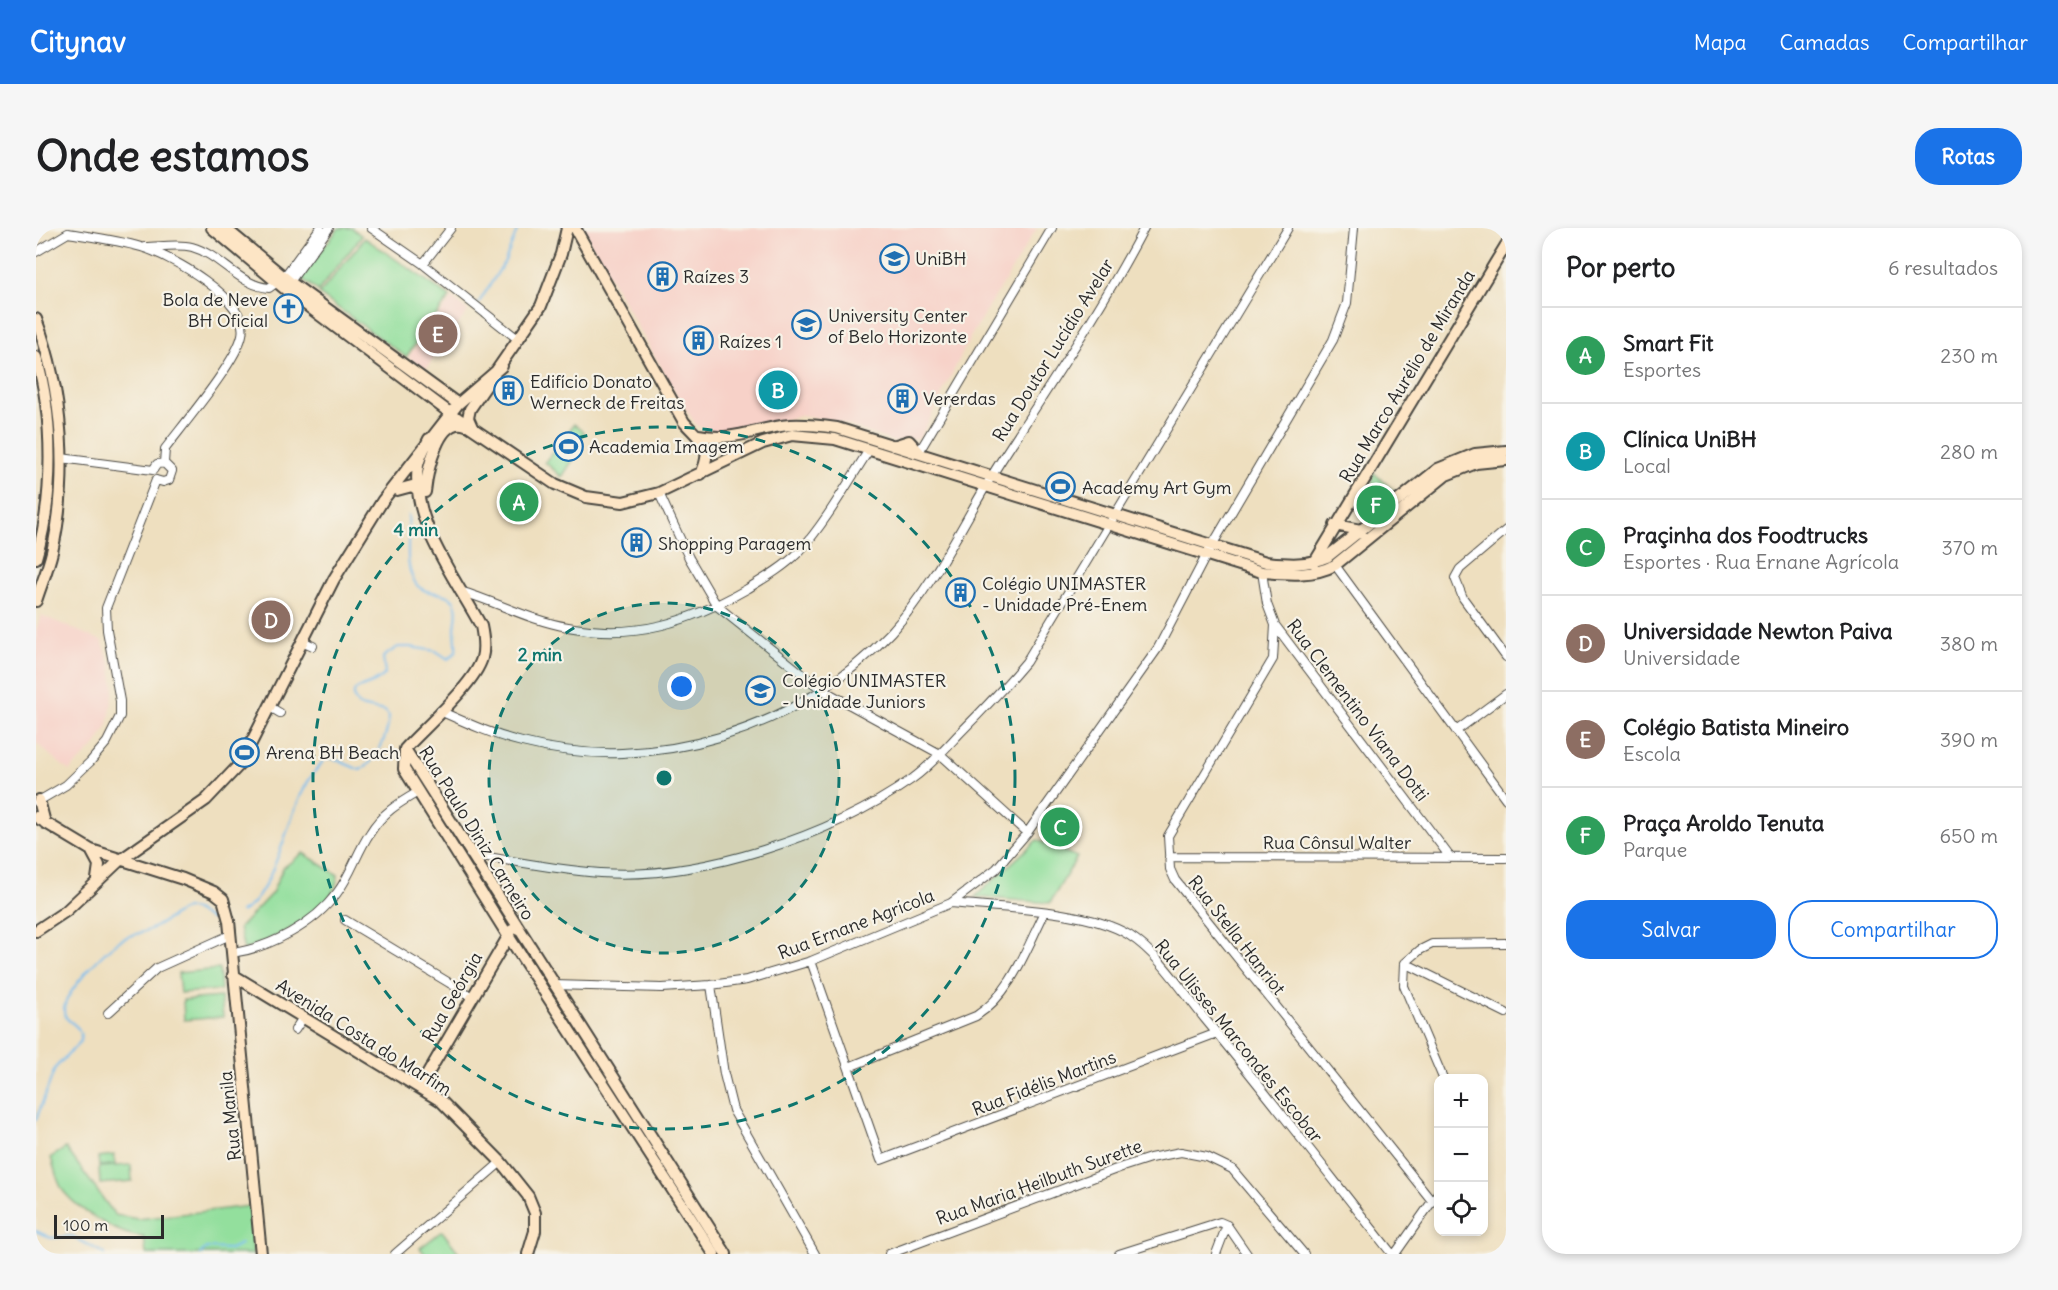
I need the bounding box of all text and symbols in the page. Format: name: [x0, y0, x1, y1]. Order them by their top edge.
text: Citynav: [30, 24, 126, 60]
text: Mapa: [1694, 29, 1747, 56]
text: Camadas: [1780, 29, 1869, 56]
text: Compartilhar: [1902, 29, 2028, 56]
button: Rotas: [1915, 128, 2022, 185]
text: Onde estamos: [36, 130, 309, 182]
school or university icon: UniBH: [878, 242, 910, 274]
place label: UniBH: [915, 247, 966, 270]
text: Por perto: [1566, 251, 1675, 284]
street label: Rua Doutor Lucídio Avelar: [987, 254, 1119, 446]
text: 6 resultados: [1888, 255, 1998, 280]
building icon: Raízes 3: [646, 260, 678, 292]
place label: Raízes 3: [683, 265, 749, 288]
street label: Rua Marco Aurélio de Miranda: [1334, 265, 1480, 487]
place label: Bola de Neve BH Oficial: [163, 288, 268, 332]
church icon: Bola de Neve BH Oficial: [273, 293, 305, 325]
place label: University Center of Belo Horizonte: [828, 304, 968, 348]
school or university icon: University Center of Belo Horizonte: [791, 309, 823, 341]
pin: E: [418, 312, 458, 356]
building icon: Raízes 1: [682, 325, 714, 357]
text: Smart Fit: [1623, 329, 1714, 357]
place label: Raízes 1: [719, 330, 782, 353]
text: A: [1579, 343, 1592, 368]
text: 230 m: [1940, 343, 1998, 368]
text: Esportes: [1623, 357, 1701, 382]
pin: B: [758, 368, 798, 412]
place label: Edifício Donato Werneck de Freitas: [530, 370, 684, 414]
building icon: Edifício Donato Werneck de Freitas: [493, 375, 525, 407]
building icon: Vererdas: [886, 382, 918, 414]
place label: Vererdas: [923, 387, 996, 410]
text: Clínica UniBH: [1623, 425, 1757, 453]
sports icon: Academia Imagem: [552, 430, 584, 462]
place label: Academia Imagem: [589, 435, 744, 458]
text: B: [1579, 439, 1592, 464]
text: 280 m: [1940, 439, 1998, 464]
text: Local: [1623, 453, 1671, 478]
sports icon: Academy Art Gym: [1045, 471, 1077, 503]
place label: Academy Art Gym: [1082, 476, 1232, 499]
pin: A: [500, 480, 538, 524]
pin: F: [1356, 482, 1396, 528]
text: 4 min: [394, 518, 439, 541]
text: Praçinha dos Foodtrucks: [1623, 521, 1868, 549]
building icon: Shopping Paragem: [621, 527, 653, 559]
place label: Shopping Paragem: [658, 532, 812, 555]
text: C: [1579, 535, 1592, 560]
text: 370 m: [1941, 535, 1998, 560]
text: Esportes · Rua Ernane Agrícola: [1623, 549, 1899, 574]
place label: Colégio UNIMASTER - Unidade Pré-Enem: [982, 572, 1147, 616]
building icon: Colégio UNIMASTER - Unidade Pré-Enem: [945, 577, 977, 609]
pin: D: [252, 598, 290, 642]
street label: Rua Clementino Viana Dotti: [1282, 614, 1434, 806]
text: Universidade Newton Paiva: [1623, 617, 1893, 645]
text: D: [1578, 631, 1593, 656]
text: 380 m: [1940, 631, 1998, 656]
text: 2 min: [518, 643, 563, 666]
text: Universidade: [1623, 645, 1740, 670]
place label: Colégio UNIMASTER - Unidade Juniors: [782, 669, 946, 713]
your location: [667, 672, 696, 701]
school or university icon: Colégio UNIMASTER - Unidade Juniors: [745, 674, 777, 706]
text: Colégio Batista Mineiro: [1623, 713, 1849, 741]
text: E: [1580, 727, 1591, 752]
text: 390 m: [1940, 727, 1998, 752]
sports icon: Arena BH Beach: [229, 736, 261, 768]
place label: Arena BH Beach: [266, 741, 399, 764]
text: Escola: [1623, 741, 1681, 766]
street label: Rua Paulo Diniz Carneiro: [414, 742, 540, 924]
centre of rings: [654, 768, 674, 788]
pin: C: [1040, 804, 1080, 850]
text: Praça Aroldo Tenuta: [1623, 809, 1824, 837]
text: F: [1580, 823, 1591, 848]
text: 650 m: [1940, 823, 1998, 848]
street label: Rua Cônsul Walter: [1263, 831, 1412, 854]
text: Parque: [1623, 837, 1687, 862]
street label: Rua Stella Hanriot: [1183, 871, 1291, 999]
street label: Rua Ernane Agrícola: [775, 884, 937, 964]
button: Salvar: [1566, 900, 1776, 959]
button: Compartilhar: [1788, 900, 1998, 959]
street label: Rua Ulisses Marcondes Escobar: [1150, 935, 1329, 1148]
street label: Rua Geórgia: [417, 948, 487, 1046]
street label: Avenida Costa do Marfim: [272, 973, 456, 1101]
street label: Rua Fidélis Martins: [969, 1045, 1119, 1121]
street label: Rua Manila: [214, 1070, 246, 1162]
map controls: [1434, 1074, 1488, 1236]
button: +: [1434, 1074, 1488, 1128]
button: −: [1434, 1128, 1488, 1182]
street label: Rua Maria Heilbuth Surette: [933, 1134, 1145, 1230]
button: locate: [1434, 1182, 1488, 1236]
scale bar: [54, 1212, 164, 1240]
text: 100 m: [63, 1215, 108, 1235]

